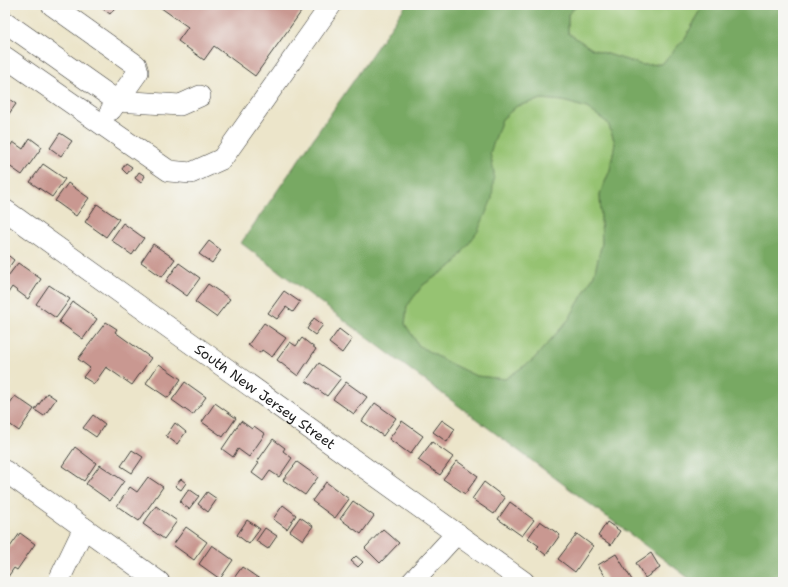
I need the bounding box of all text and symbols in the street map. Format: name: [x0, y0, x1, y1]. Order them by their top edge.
street label: South New Jersey Street: [191, 340, 339, 453]

